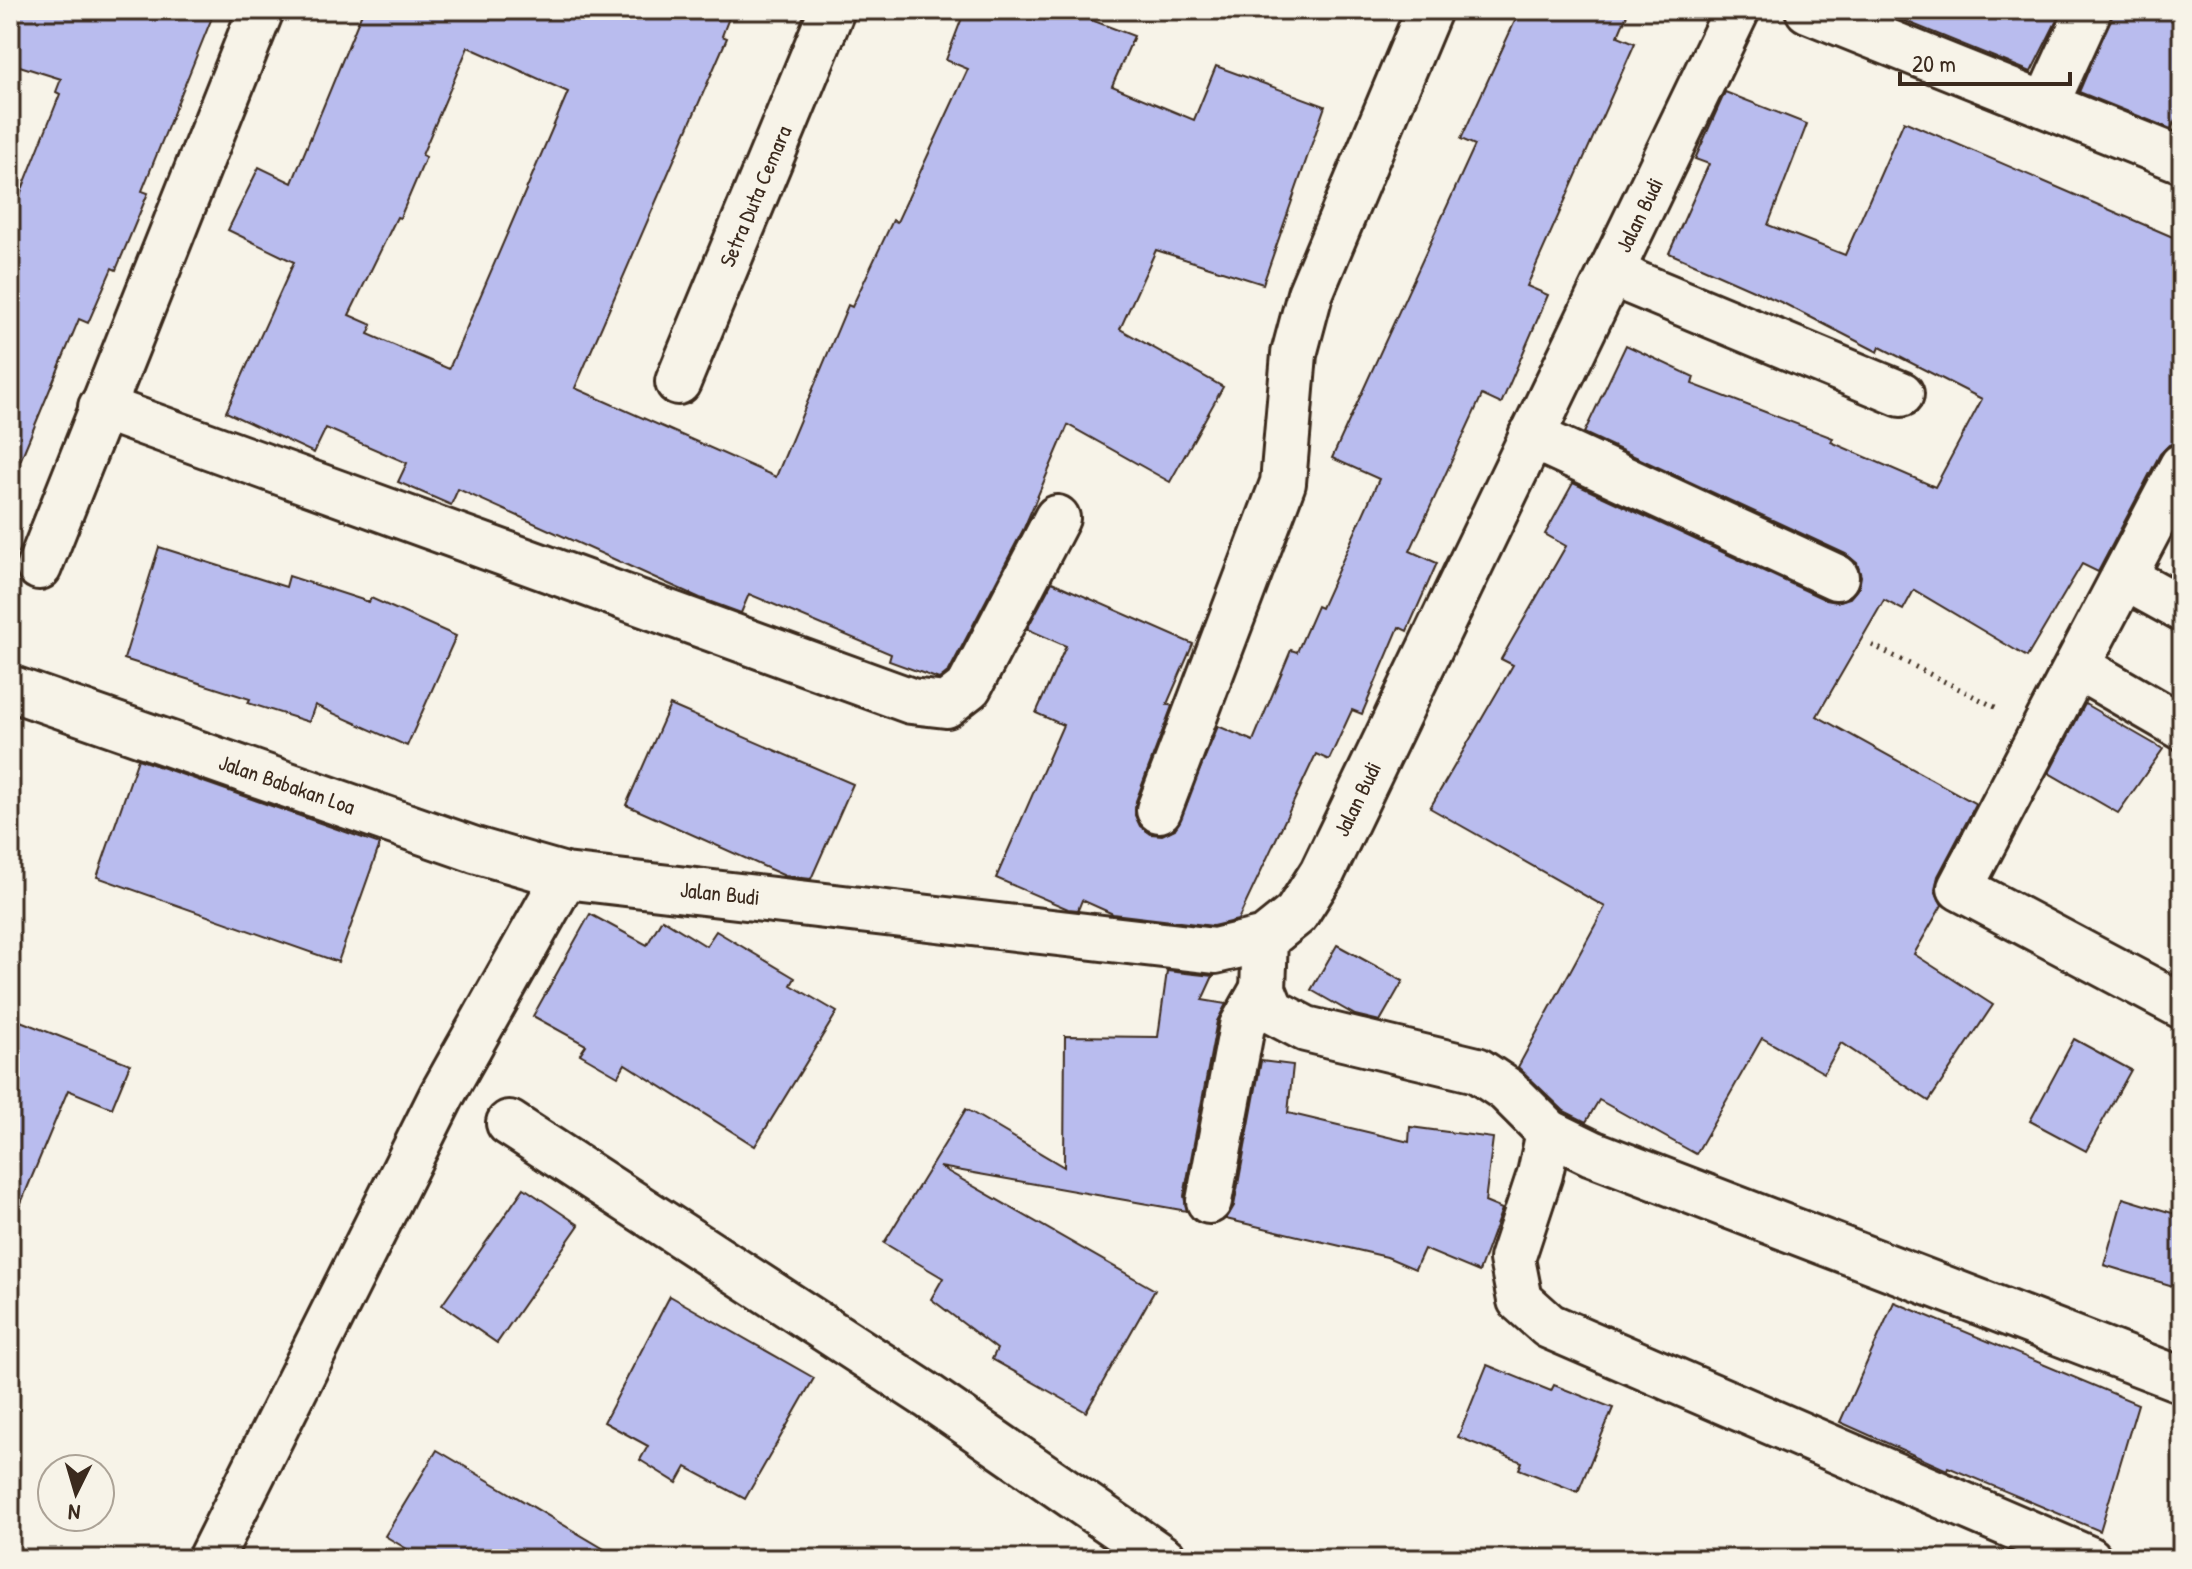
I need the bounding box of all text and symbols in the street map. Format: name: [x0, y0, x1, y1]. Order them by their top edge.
scale bar: [1900, 36, 2070, 86]
text: 20 m: [1912, 47, 1956, 79]
street label: Setra Duta Cemara: [712, 120, 798, 271]
street label: Jalan Budi: [1608, 173, 1670, 257]
street label: Jalan Babakan Loa: [215, 747, 359, 821]
street label: Jalan Budi: [1326, 757, 1388, 841]
street label: Jalan Budi: [679, 874, 761, 912]
north arrow: [36, 1453, 116, 1533]
text: N: [67, 1497, 81, 1528]

